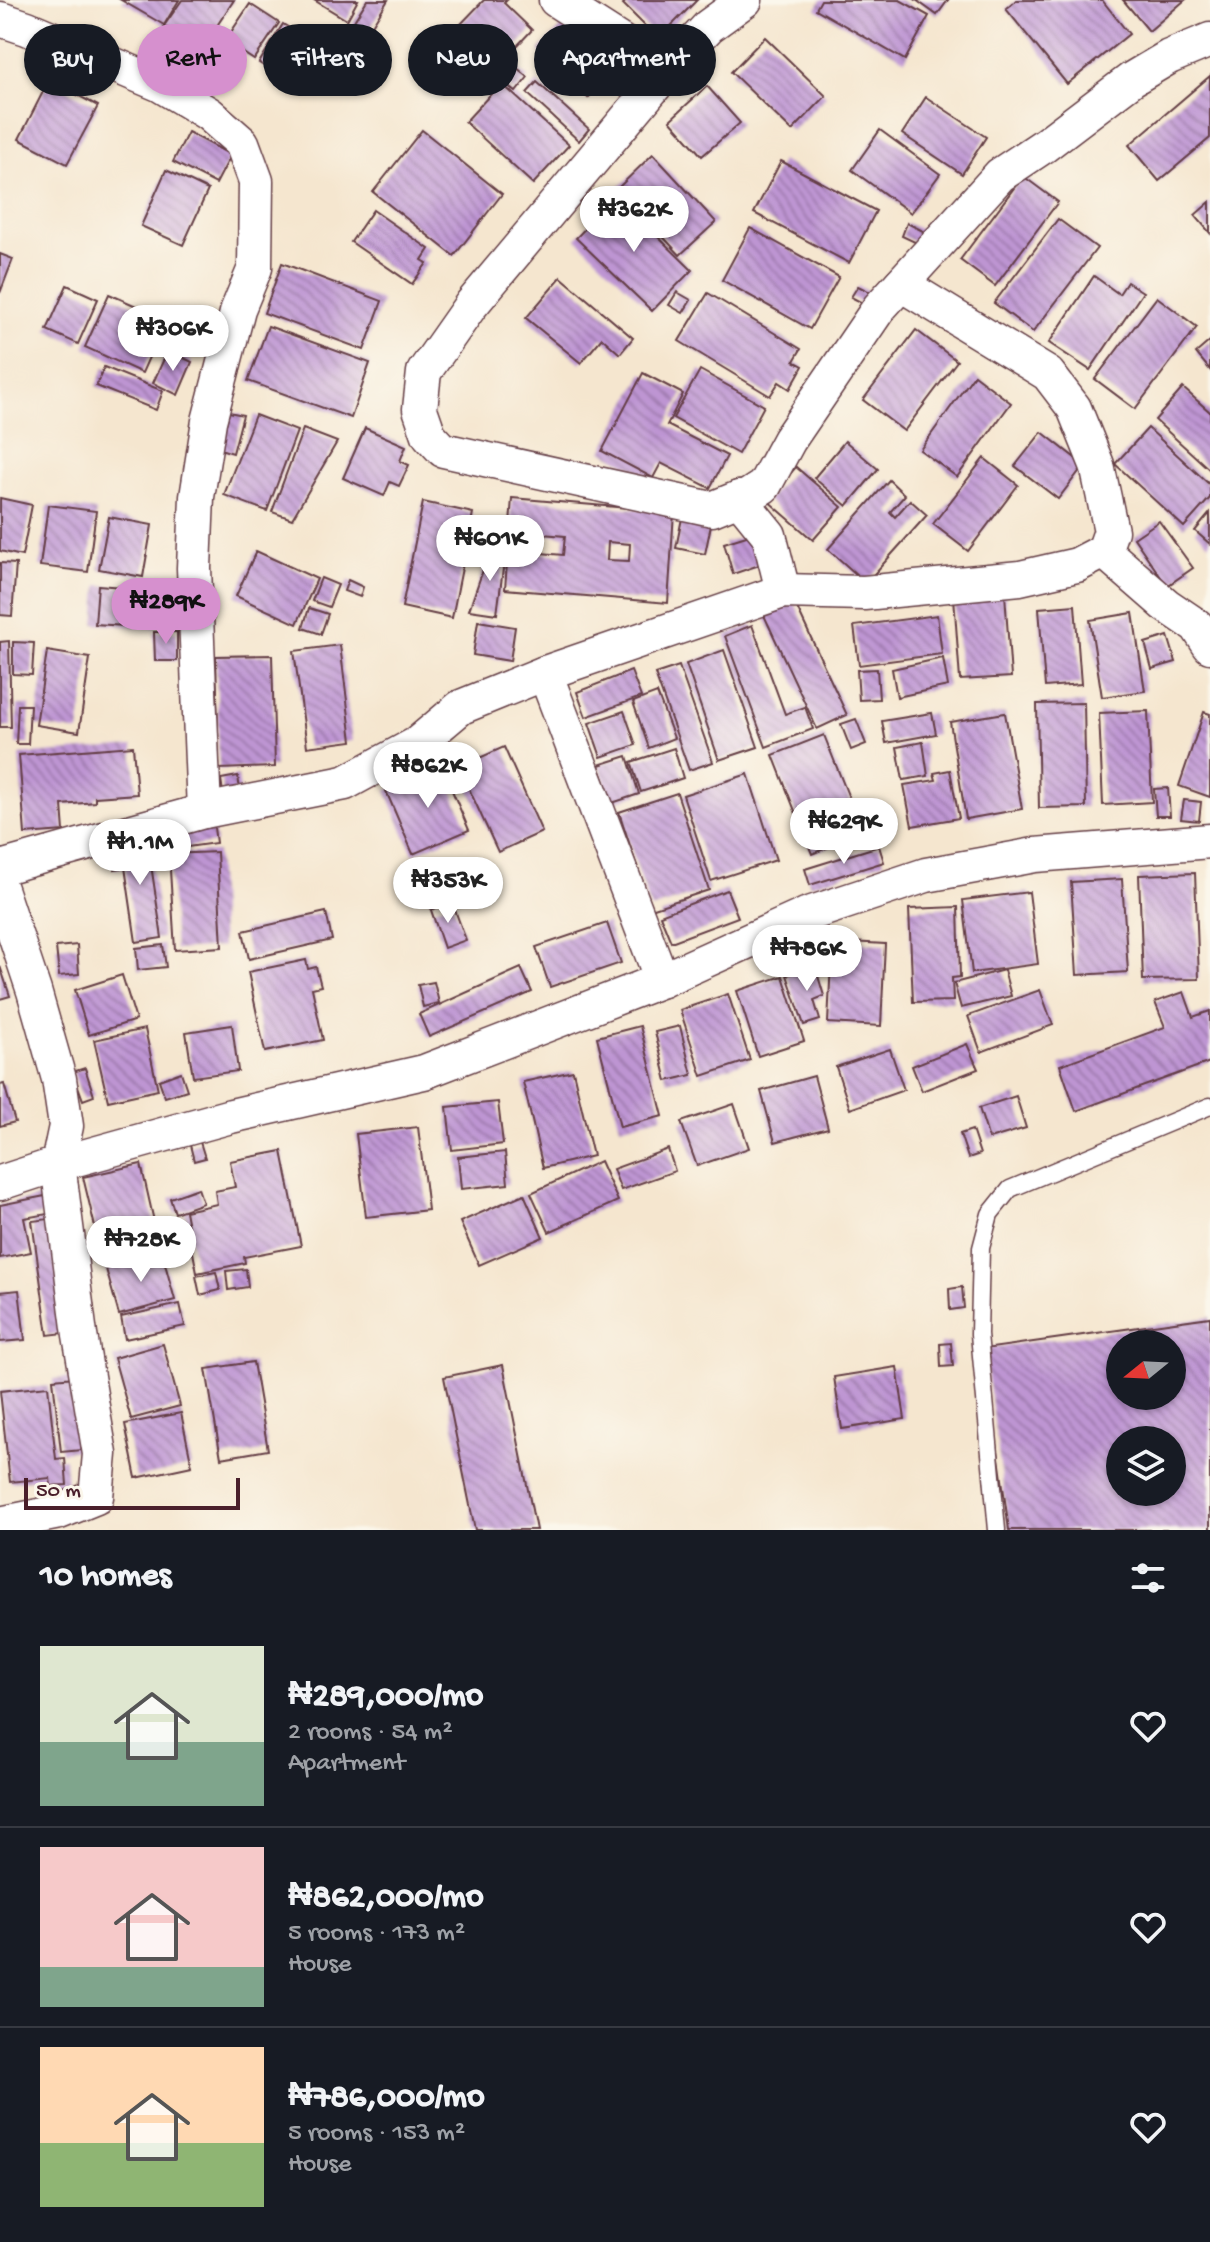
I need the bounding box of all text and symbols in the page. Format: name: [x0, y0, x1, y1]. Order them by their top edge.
chip: Buy: [24, 24, 121, 96]
chip: Rent: [137, 24, 247, 96]
chip: Filters: [263, 24, 392, 96]
chip: New: [408, 24, 518, 96]
chip: Apartment: [534, 24, 716, 96]
pin: ₦362K: [578, 186, 690, 254]
text: ₦362K: [598, 196, 670, 227]
pin: ₦306K: [117, 305, 229, 373]
text: ₦306K: [136, 315, 210, 346]
pin: ₦601K: [434, 515, 546, 583]
text: ₦601K: [454, 525, 526, 556]
pin: ₦289K: [110, 578, 222, 646]
text: ₦289K: [129, 588, 203, 619]
pin: ₦862K: [372, 742, 484, 810]
text: ₦862K: [391, 752, 465, 783]
pin: ₦629K: [788, 798, 900, 866]
text: ₦629K: [808, 808, 880, 839]
pin: ₦1.1M: [84, 819, 196, 887]
text: ₦1.1M: [107, 829, 173, 860]
pin: ₦353K: [392, 857, 504, 925]
text: ₦353K: [411, 867, 485, 898]
pin: ₦786K: [751, 925, 863, 993]
text: ₦786K: [770, 935, 844, 966]
pin: ₦728K: [85, 1216, 197, 1284]
text: ₦728K: [104, 1226, 178, 1257]
north arrow: [1106, 1330, 1186, 1410]
map controls: [1106, 1330, 1186, 1506]
button: layers: [1106, 1426, 1186, 1506]
scale bar: [24, 1474, 240, 1510]
text: 50 m: [36, 1479, 81, 1505]
icon: filters: [1126, 1556, 1170, 1600]
text: 10 homes: [40, 1558, 171, 1598]
icon: home: [104, 1678, 200, 1774]
text: ₦289,000/mo: [288, 1678, 483, 1718]
icon: heart: [1126, 1704, 1170, 1748]
text: 2 rooms · 54 m²: [288, 1718, 453, 1749]
text: Apartment: [288, 1749, 405, 1780]
icon: home: [104, 1879, 200, 1975]
text: ₦862,000/mo: [288, 1879, 484, 1919]
icon: heart: [1126, 1905, 1170, 1949]
text: 5 rooms · 173 m²: [288, 1919, 465, 1950]
text: House: [288, 1950, 352, 1981]
icon: home: [104, 2079, 200, 2175]
text: ₦786,000/mo: [288, 2079, 485, 2119]
icon: heart: [1126, 2105, 1170, 2149]
text: 5 rooms · 153 m²: [288, 2119, 465, 2150]
text: House: [288, 2150, 352, 2181]

